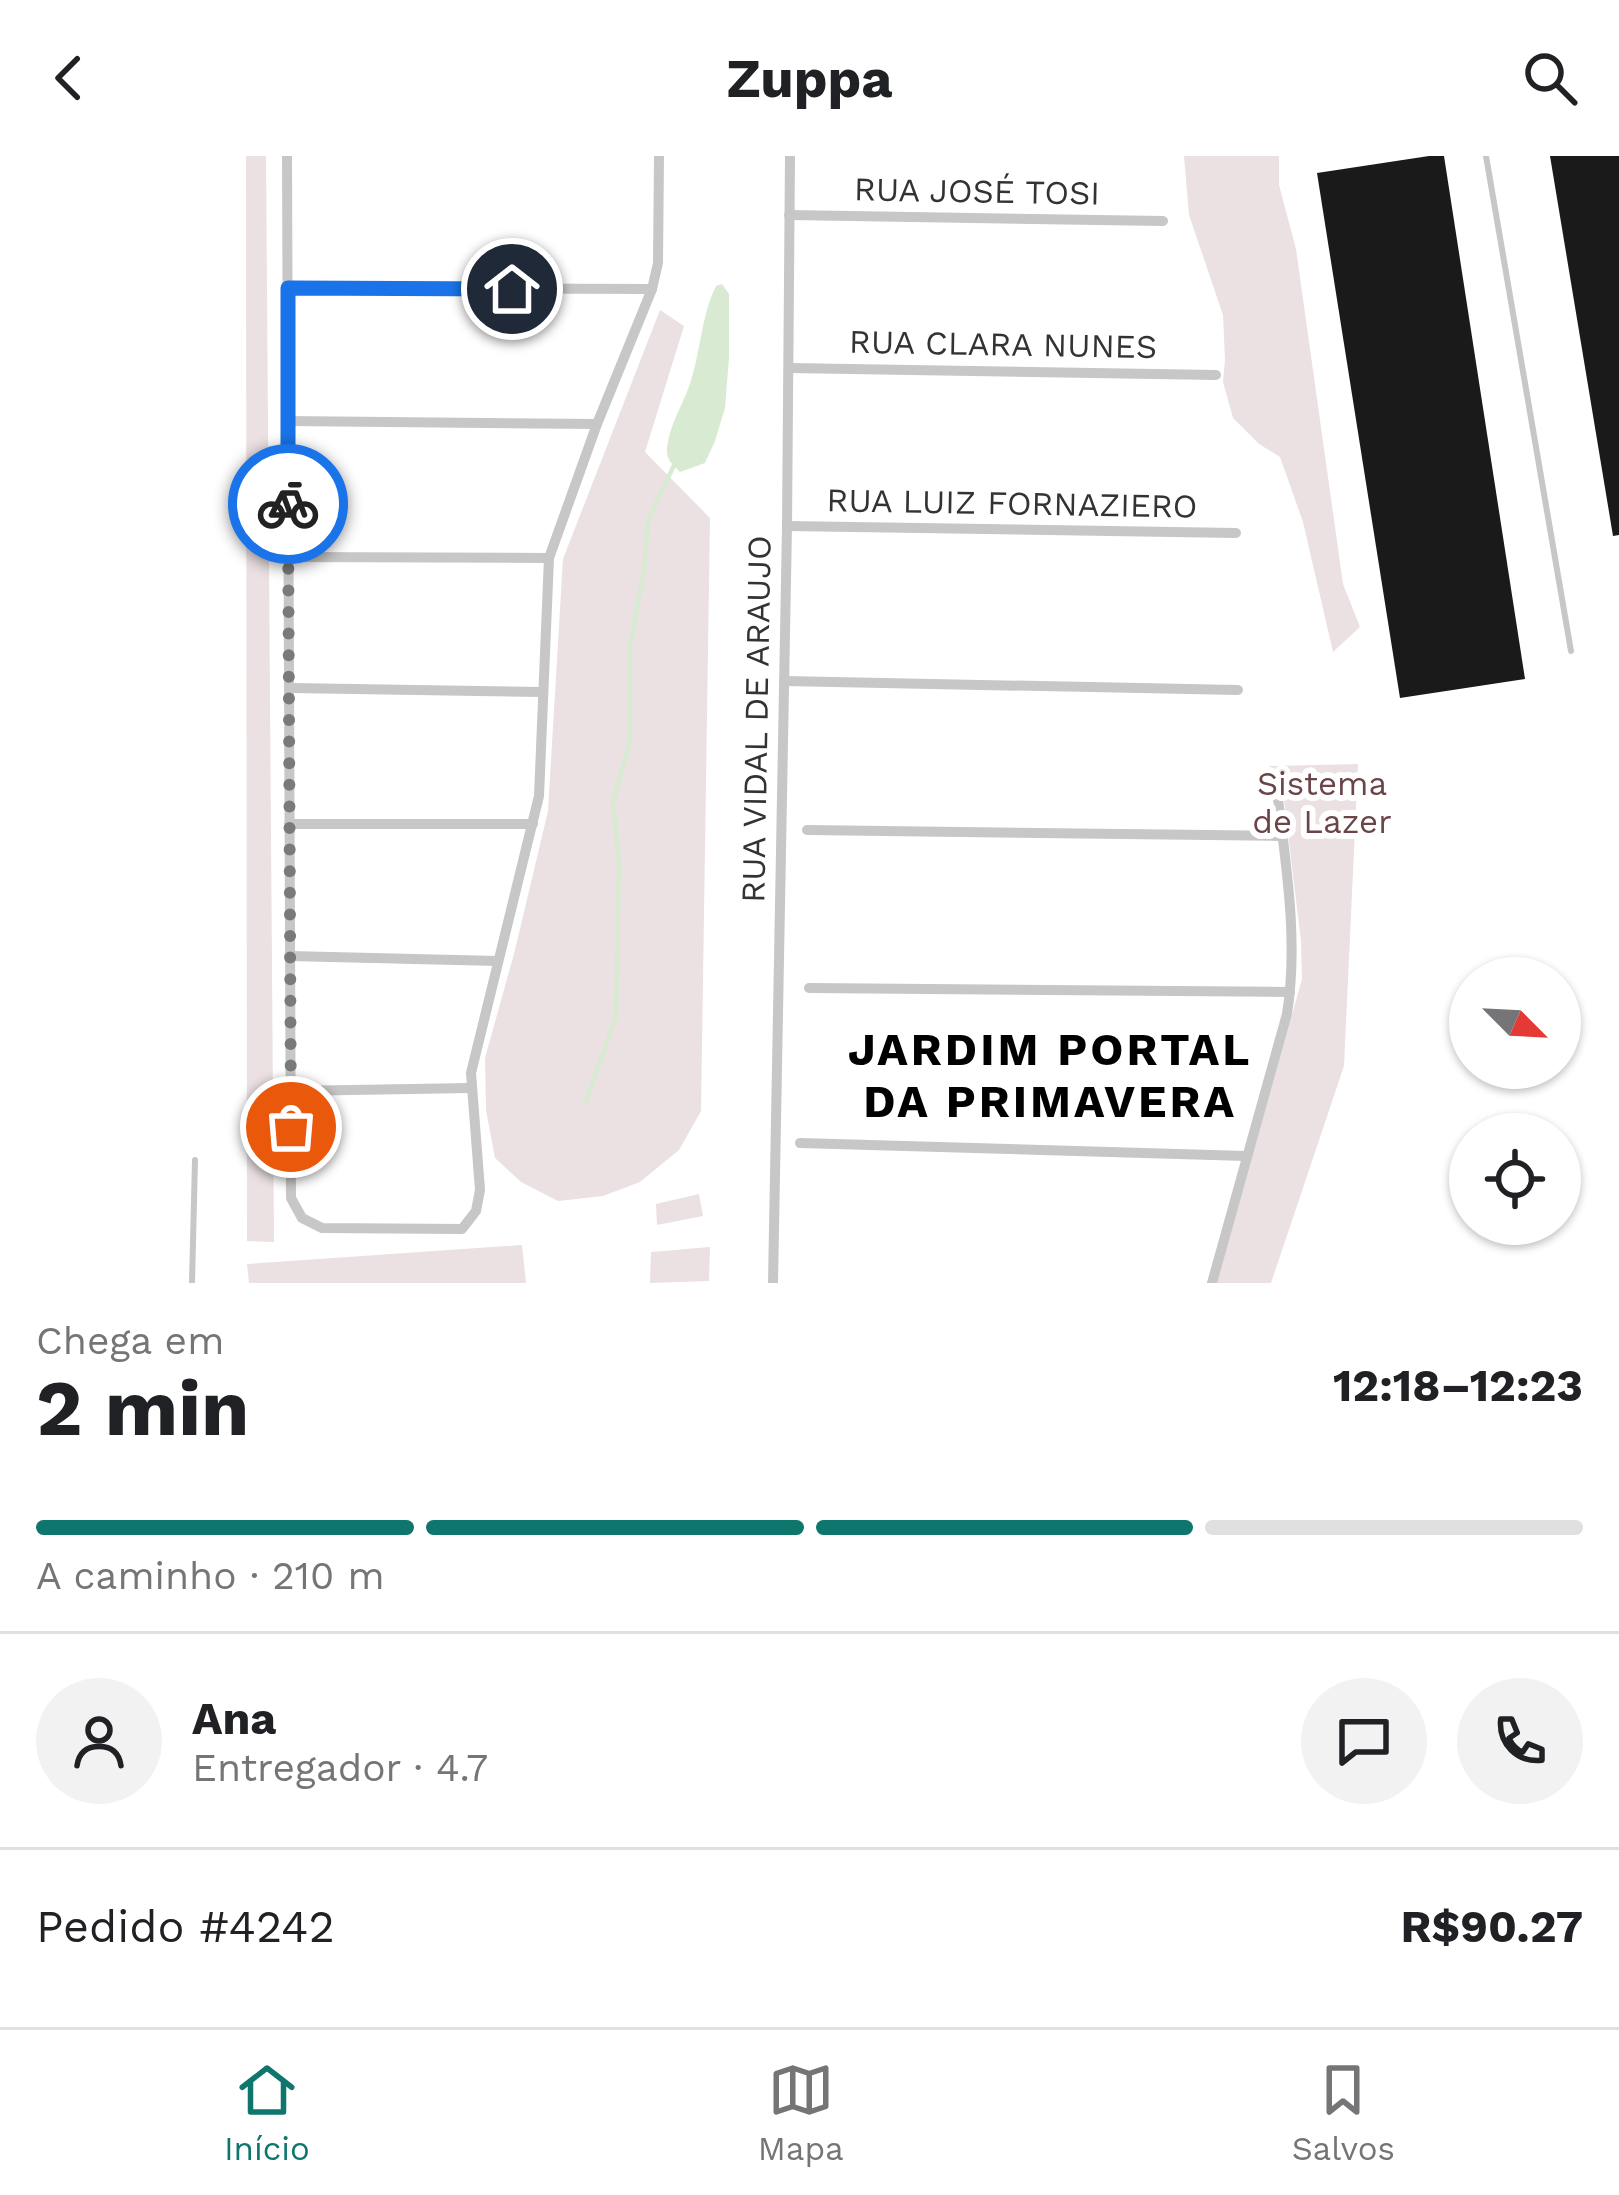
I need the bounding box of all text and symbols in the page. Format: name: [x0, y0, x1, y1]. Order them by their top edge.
icon: back: [36, 45, 102, 111]
icon: search: [1517, 45, 1583, 111]
text: Zuppa: [727, 47, 892, 110]
street label: RUA JOSÉ TOSI: [854, 169, 1100, 213]
pin: [461, 238, 563, 340]
icon: home: [479, 256, 545, 322]
street label: RUA CLARA NUNES: [849, 322, 1157, 366]
courier: [228, 444, 348, 564]
icon: bike: [255, 471, 321, 537]
street label: RUA LUIZ FORNAZIERO: [826, 480, 1198, 526]
street label: RUA VIDAL DE ARAUJO: [733, 535, 779, 903]
park label: Sistema de Lazer: [1252, 764, 1392, 841]
north arrow: [1449, 957, 1581, 1089]
map controls: [1449, 957, 1581, 1245]
district label: JARDIM PORTAL DA PRIMAVERA: [848, 1023, 1252, 1128]
pin: [240, 1076, 342, 1178]
icon: bag: [258, 1094, 324, 1160]
button: locate: [1449, 1113, 1581, 1245]
text: Chega em: [36, 1318, 224, 1363]
text: 12:18–12:23: [1333, 1359, 1583, 1412]
text: 2 min: [36, 1362, 249, 1454]
text: A caminho · 210 m: [36, 1553, 385, 1598]
button: person: [36, 1678, 162, 1804]
button: chat: [1301, 1678, 1427, 1804]
button: phone: [1457, 1678, 1583, 1804]
text: Ana: [192, 1692, 276, 1745]
text: Entregador · 4.7: [192, 1745, 488, 1790]
text: Pedido #4242: [36, 1900, 335, 1953]
text: R$90.27: [1400, 1900, 1583, 1953]
tab: Início: [224, 2057, 310, 2168]
tab: Mapa: [758, 2057, 844, 2168]
tab: Salvos: [1292, 2057, 1395, 2168]

